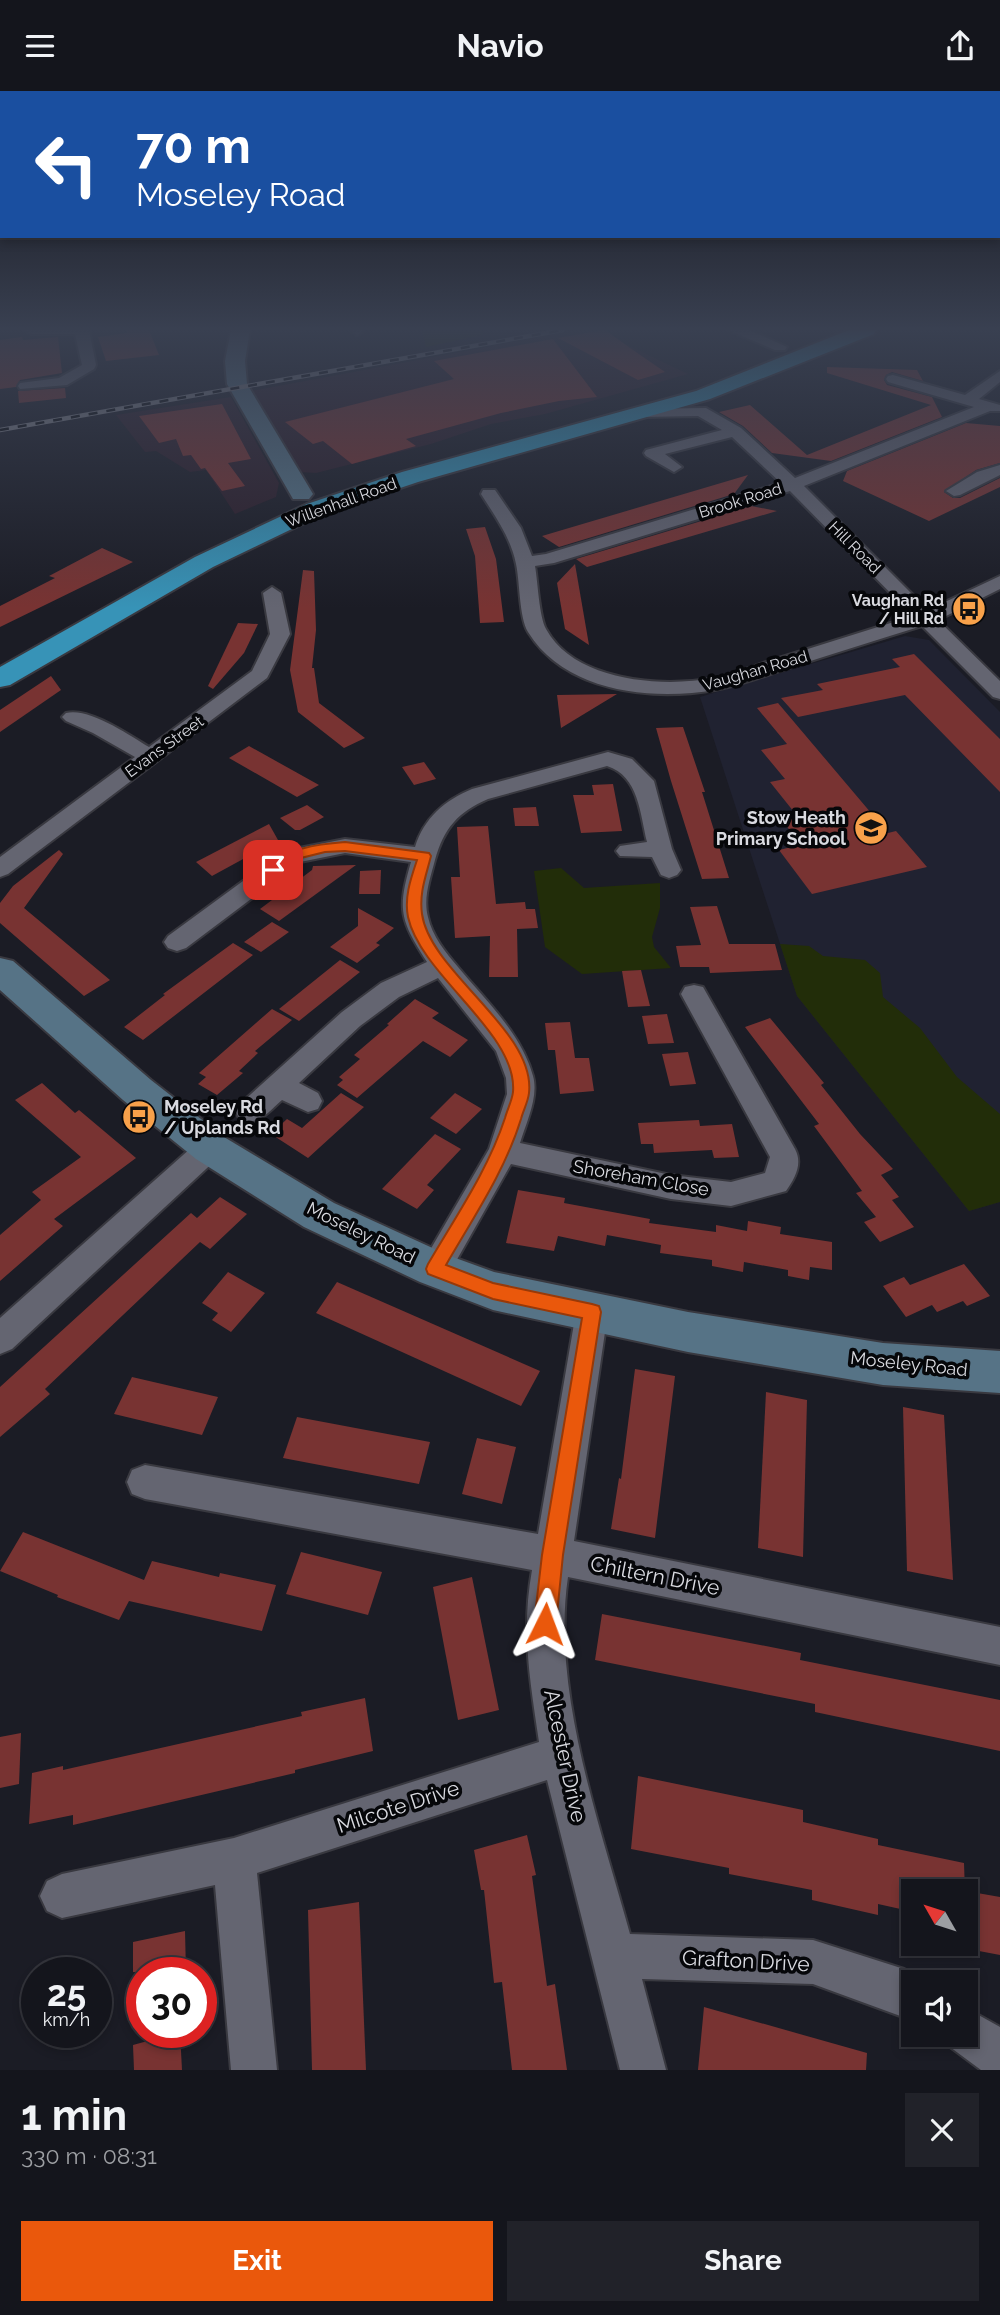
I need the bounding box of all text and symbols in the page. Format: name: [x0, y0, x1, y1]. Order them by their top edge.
icon: menu: [21, 27, 59, 65]
text: Navio: [456, 27, 544, 64]
icon: share: [941, 27, 979, 65]
text: 70 m: [136, 117, 251, 174]
icon: left: [21, 119, 112, 210]
text: Moseley Road: [136, 176, 346, 213]
street label: Willenhall Road: [283, 474, 399, 531]
street label: Brook Road: [696, 479, 784, 522]
street label: Hill Road: [825, 517, 885, 577]
bus stop icon: Vaughan Rd / Hill Rd: [950, 590, 988, 628]
place label: Vaughan Rd / Hill Rd: [852, 591, 944, 628]
street label: Vaughan Road: [701, 646, 810, 694]
street label: Evans Street: [122, 711, 208, 781]
place label: Stow Heath Primary School: [716, 807, 846, 849]
school or university icon: Stow Heath Primary School: [852, 809, 890, 847]
pin: [243, 840, 303, 900]
icon: arrive: [254, 851, 292, 889]
place label: Moseley Rd / Uplands Rd: [164, 1096, 281, 1138]
bus stop icon: Moseley Rd / Uplands Rd: [120, 1098, 158, 1136]
street label: Shoreham Close: [572, 1155, 711, 1200]
street label: Moseley Road: [304, 1197, 419, 1268]
street label: Moseley Road: [849, 1347, 969, 1380]
street label: Chiltern Drive: [588, 1551, 722, 1600]
position arrow: [508, 1587, 582, 1661]
street label: Alcester Drive: [539, 1687, 592, 1825]
street label: Milcote Drive: [334, 1775, 462, 1838]
north arrow: [901, 1879, 978, 1957]
map controls: [901, 1879, 978, 2047]
street label: Grafton Drive: [682, 1945, 810, 1976]
speed limit sign: 30: [126, 1957, 217, 2048]
button: sound: [901, 1970, 978, 2047]
text: 25: [47, 1973, 86, 2014]
text: km/h: [43, 2009, 90, 2030]
text: 1 min: [21, 2091, 127, 2140]
button: close: [905, 2093, 979, 2167]
text: 330 m · 08:31: [21, 2142, 157, 2169]
button: Exit: [21, 2221, 493, 2301]
button: Share: [507, 2221, 979, 2301]

